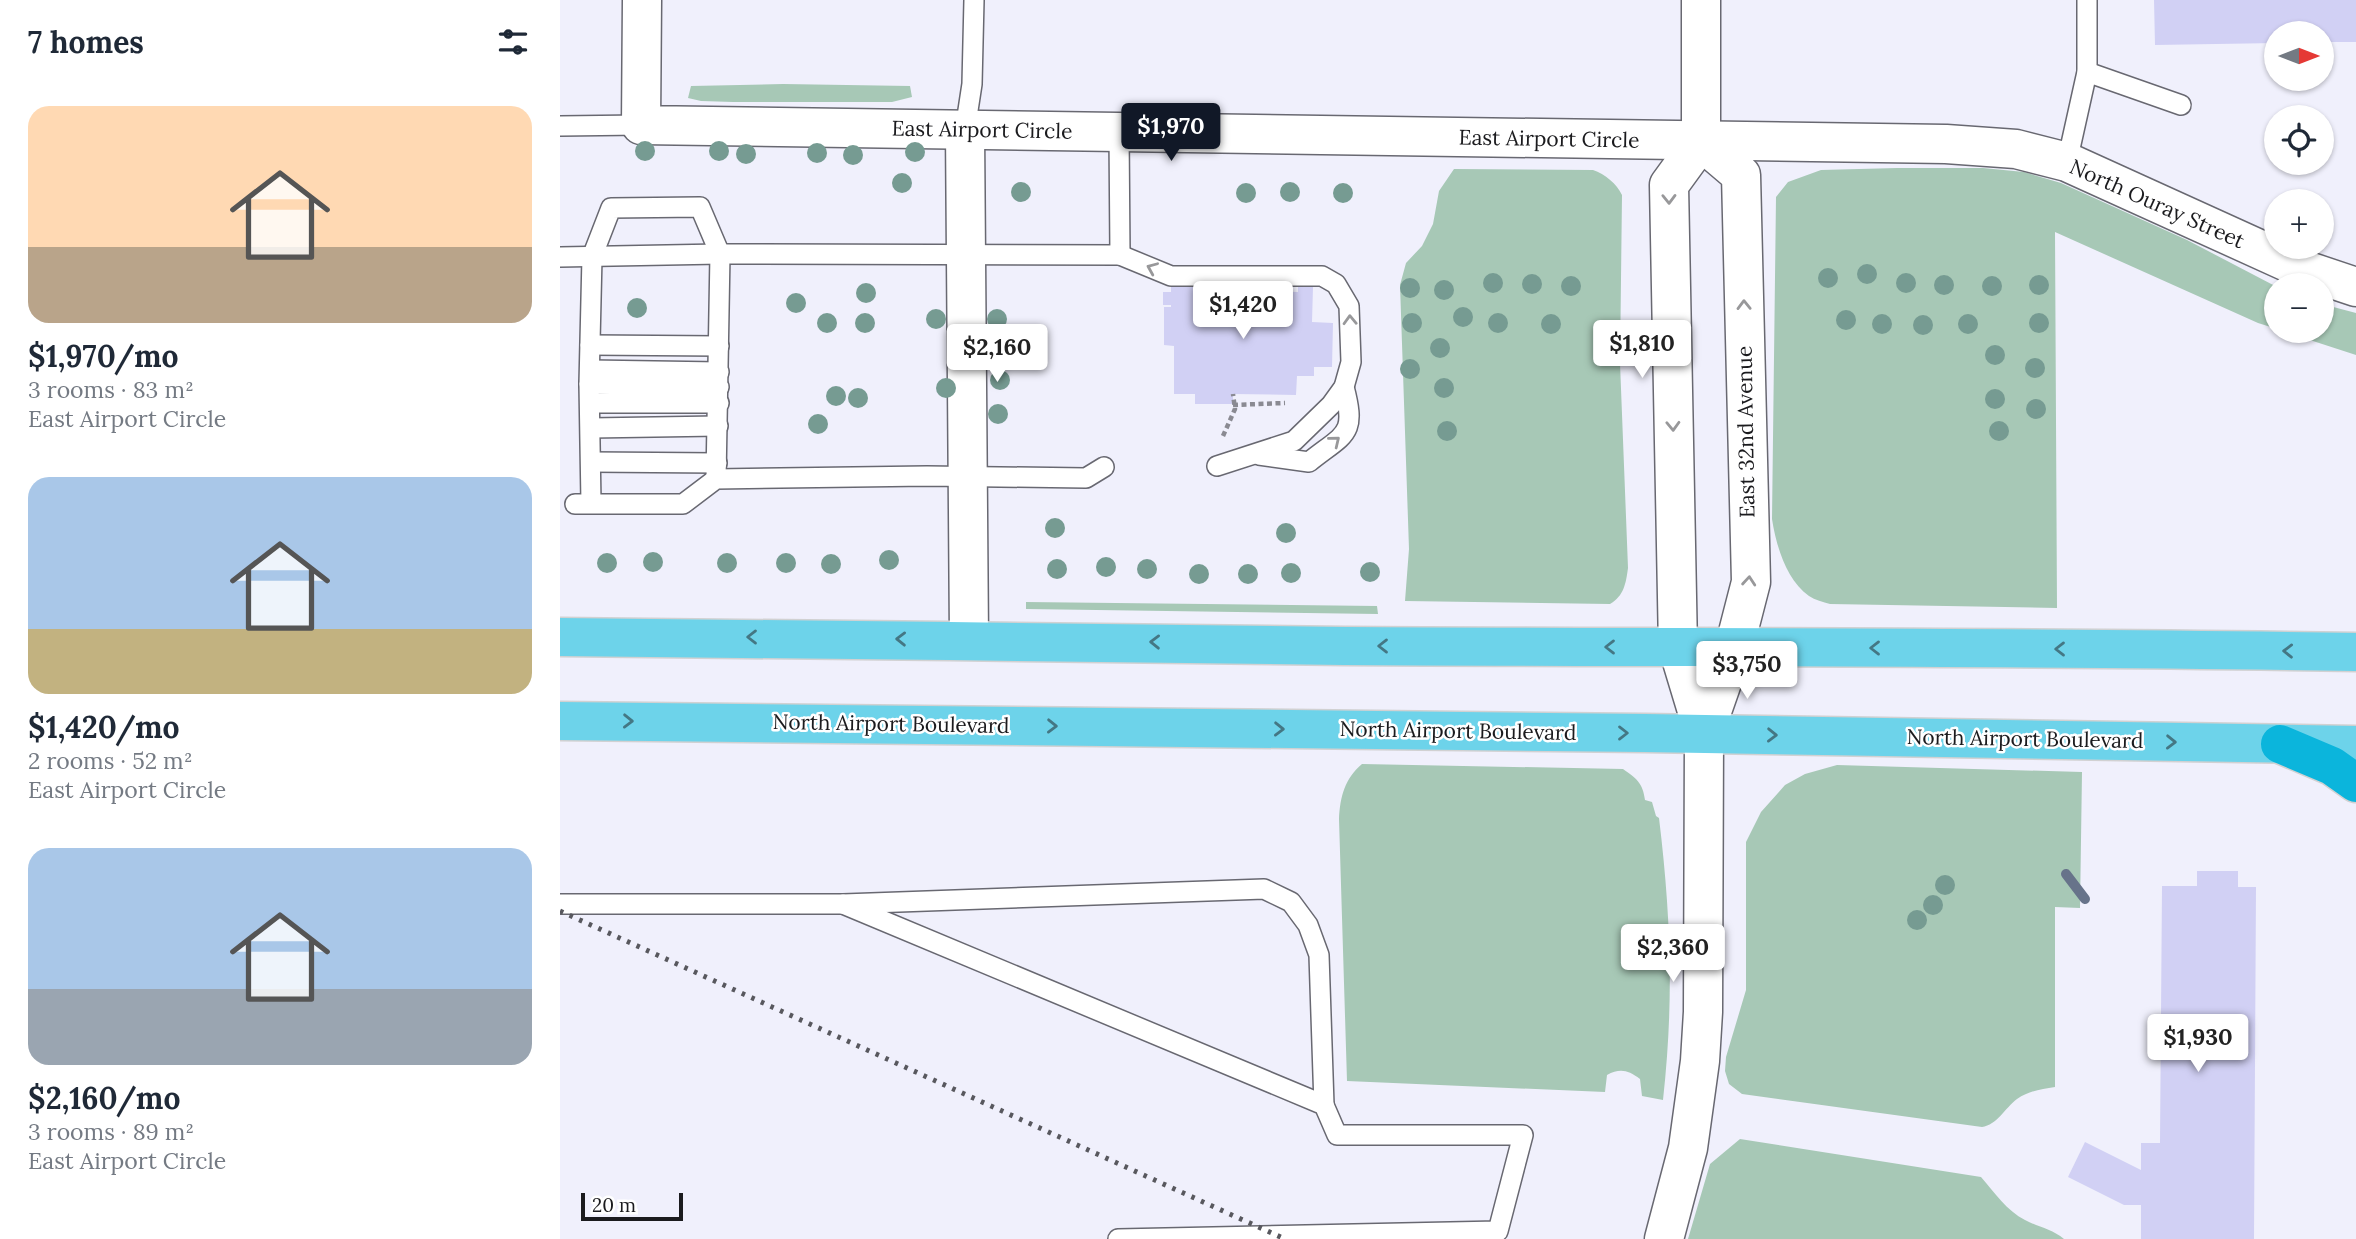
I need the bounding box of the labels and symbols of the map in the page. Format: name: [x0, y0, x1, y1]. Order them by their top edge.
north arrow: [2264, 21, 2334, 91]
pin: $1,970: [1114, 104, 1228, 163]
street label: East Airport Circle: [891, 114, 1073, 145]
street label: East Airport Circle: [1458, 123, 1640, 154]
street label: North Ouray Street: [2066, 153, 2250, 255]
one-way arrow: [1661, 194, 1677, 205]
one-way arrow: [1147, 263, 1159, 277]
pin: $1,420: [1186, 282, 1300, 341]
one-way arrow: [1736, 299, 1751, 310]
one-way arrow: [1342, 314, 1358, 325]
pin: $1,810: [1585, 320, 1699, 380]
pin: $2,160: [940, 324, 1054, 384]
street label: East 32nd Avenue: [1730, 346, 1761, 518]
one-way arrow: [1665, 421, 1680, 432]
one-way arrow: [1327, 437, 1340, 449]
one-way arrow: [1741, 575, 1756, 586]
one-way arrow: [746, 629, 757, 645]
one-way arrow: [895, 631, 906, 646]
one-way arrow: [1149, 635, 1160, 650]
one-way arrow: [1377, 638, 1387, 654]
one-way arrow: [1604, 639, 1615, 655]
one-way arrow: [1870, 640, 1880, 656]
one-way arrow: [2055, 641, 2065, 657]
pin: $3,750: [1690, 642, 1804, 701]
one-way arrow: [2282, 643, 2293, 659]
street label: North Airport Boulevard: [772, 708, 1010, 739]
one-way arrow: [623, 713, 634, 729]
street label: North Airport Boulevard: [1339, 715, 1577, 746]
one-way arrow: [1047, 718, 1057, 734]
one-way arrow: [1274, 721, 1285, 736]
street label: North Airport Boulevard: [1906, 723, 2144, 754]
one-way arrow: [1618, 725, 1629, 741]
one-way arrow: [1767, 727, 1778, 743]
one-way arrow: [2166, 734, 2177, 750]
pin: $2,360: [1616, 925, 1730, 984]
pin: $1,930: [2141, 1014, 2255, 1074]
scale bar: [581, 1190, 682, 1222]

